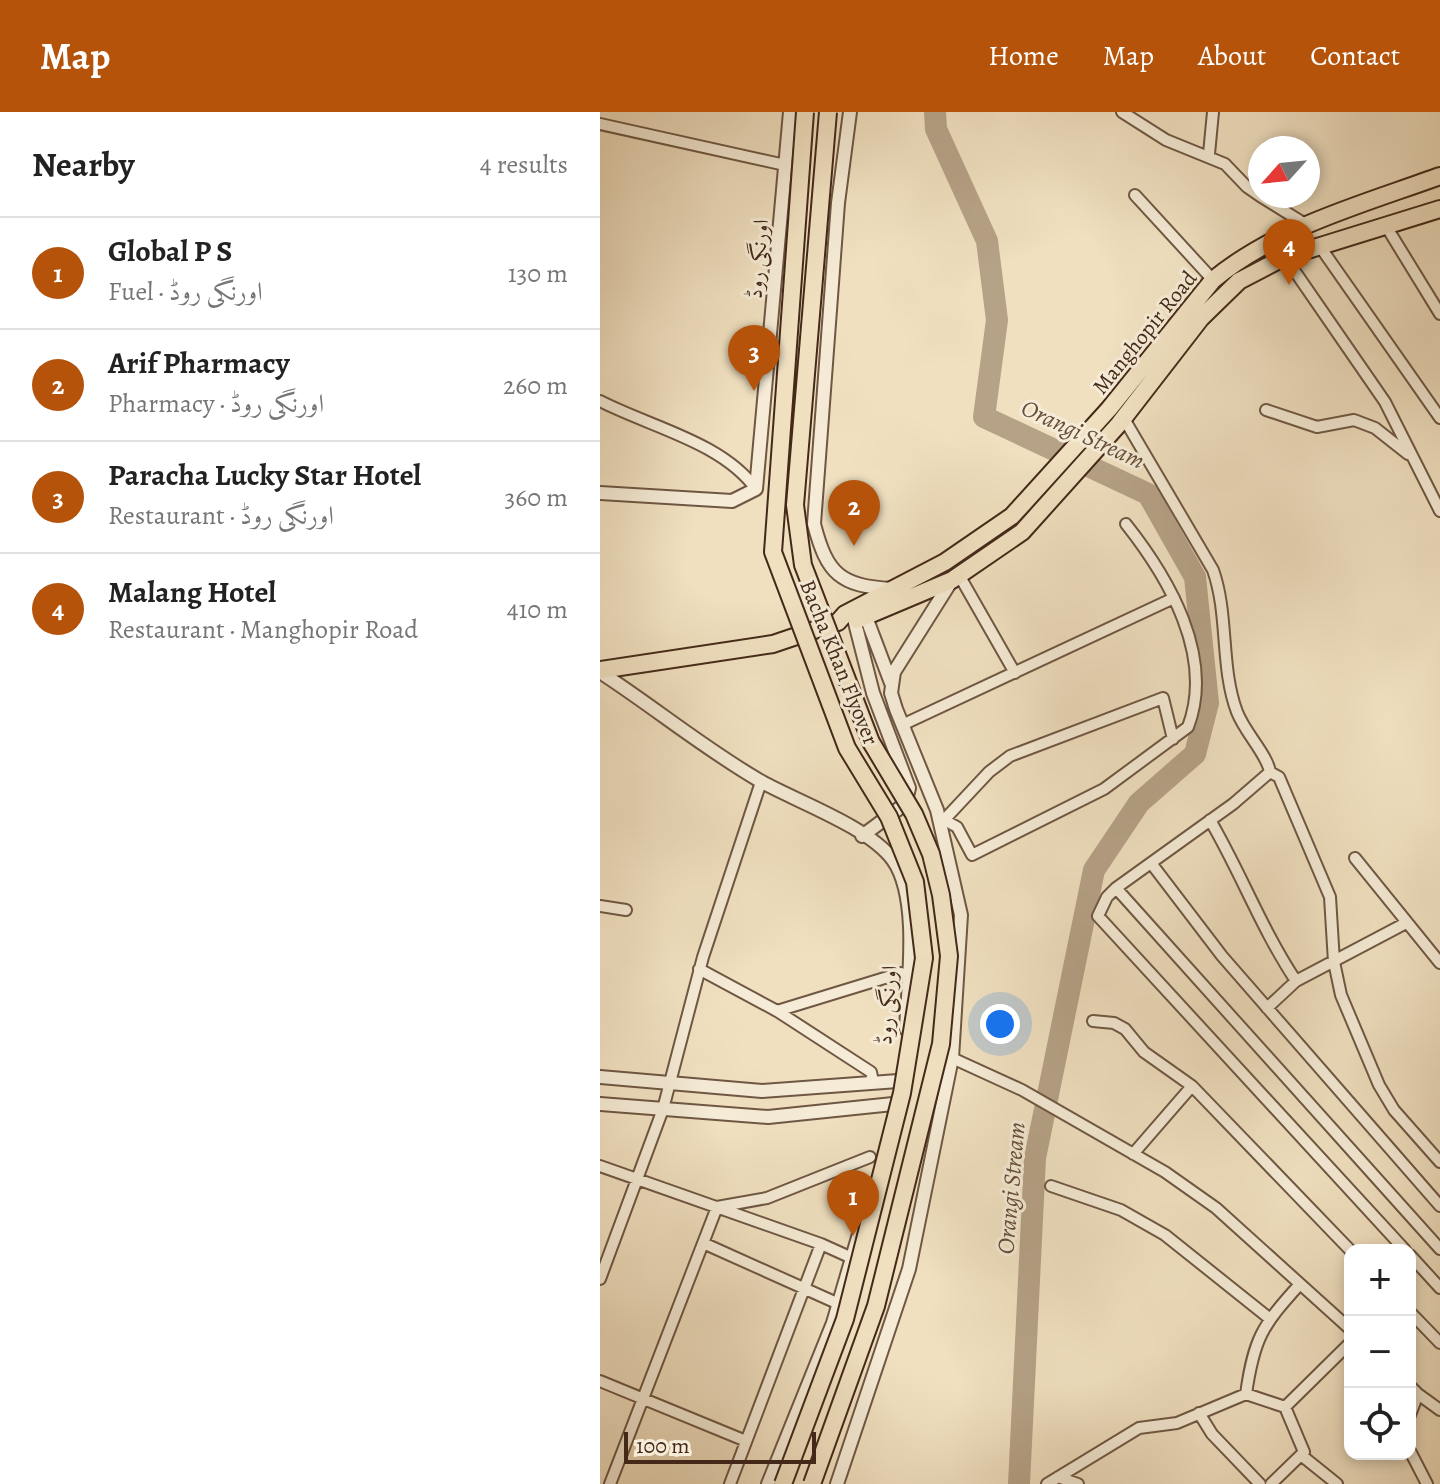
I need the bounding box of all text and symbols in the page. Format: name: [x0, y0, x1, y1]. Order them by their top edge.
text: Map: [40, 30, 110, 82]
text: Home: [988, 37, 1059, 75]
text: Map: [1103, 37, 1154, 75]
text: About: [1198, 37, 1266, 75]
text: Contact: [1310, 37, 1400, 75]
north arrow: [1248, 136, 1320, 208]
text: Nearby: [32, 141, 135, 188]
text: 4 results: [480, 147, 568, 182]
street label: اورنگی روڈ: [740, 218, 776, 300]
pin: 4: [1263, 219, 1315, 285]
text: Global P S: [108, 231, 232, 271]
text: 1: [53, 256, 63, 291]
text: 130 m: [508, 256, 568, 291]
street label: Manghopir Road: [1086, 264, 1204, 401]
text: Fuel · اورنگی روڈ: [108, 274, 263, 309]
pin: 3: [728, 325, 780, 391]
text: Arif Pharmacy: [108, 343, 290, 383]
text: 2: [52, 368, 64, 403]
text: 260 m: [503, 368, 568, 403]
text: Pharmacy · اورنگی روڈ: [108, 386, 324, 421]
water label: Orangi Stream: [1016, 392, 1150, 476]
text: Paracha Lucky Star Hotel: [108, 455, 421, 495]
text: 3: [52, 480, 64, 515]
text: 360 m: [505, 480, 568, 515]
pin: 2: [828, 480, 880, 546]
text: Restaurant · اورنگی روڈ: [108, 498, 334, 533]
text: Malang Hotel: [108, 572, 276, 612]
street label: Bacha Khan Flyover: [792, 575, 886, 749]
text: 4: [52, 592, 64, 627]
text: 410 m: [507, 592, 568, 627]
text: Restaurant · Manghopir Road: [108, 612, 418, 647]
street label: اورنگی روڈ: [869, 964, 905, 1046]
your location: [980, 1004, 1020, 1044]
water label: Orangi Stream: [989, 1121, 1033, 1255]
pin: 1: [827, 1170, 879, 1236]
map controls: [1344, 1244, 1416, 1460]
button: +: [1344, 1244, 1416, 1316]
button: −: [1344, 1316, 1416, 1388]
button: locate: [1344, 1388, 1416, 1460]
scale bar: [624, 1428, 816, 1464]
text: 100 m: [636, 1431, 690, 1461]

